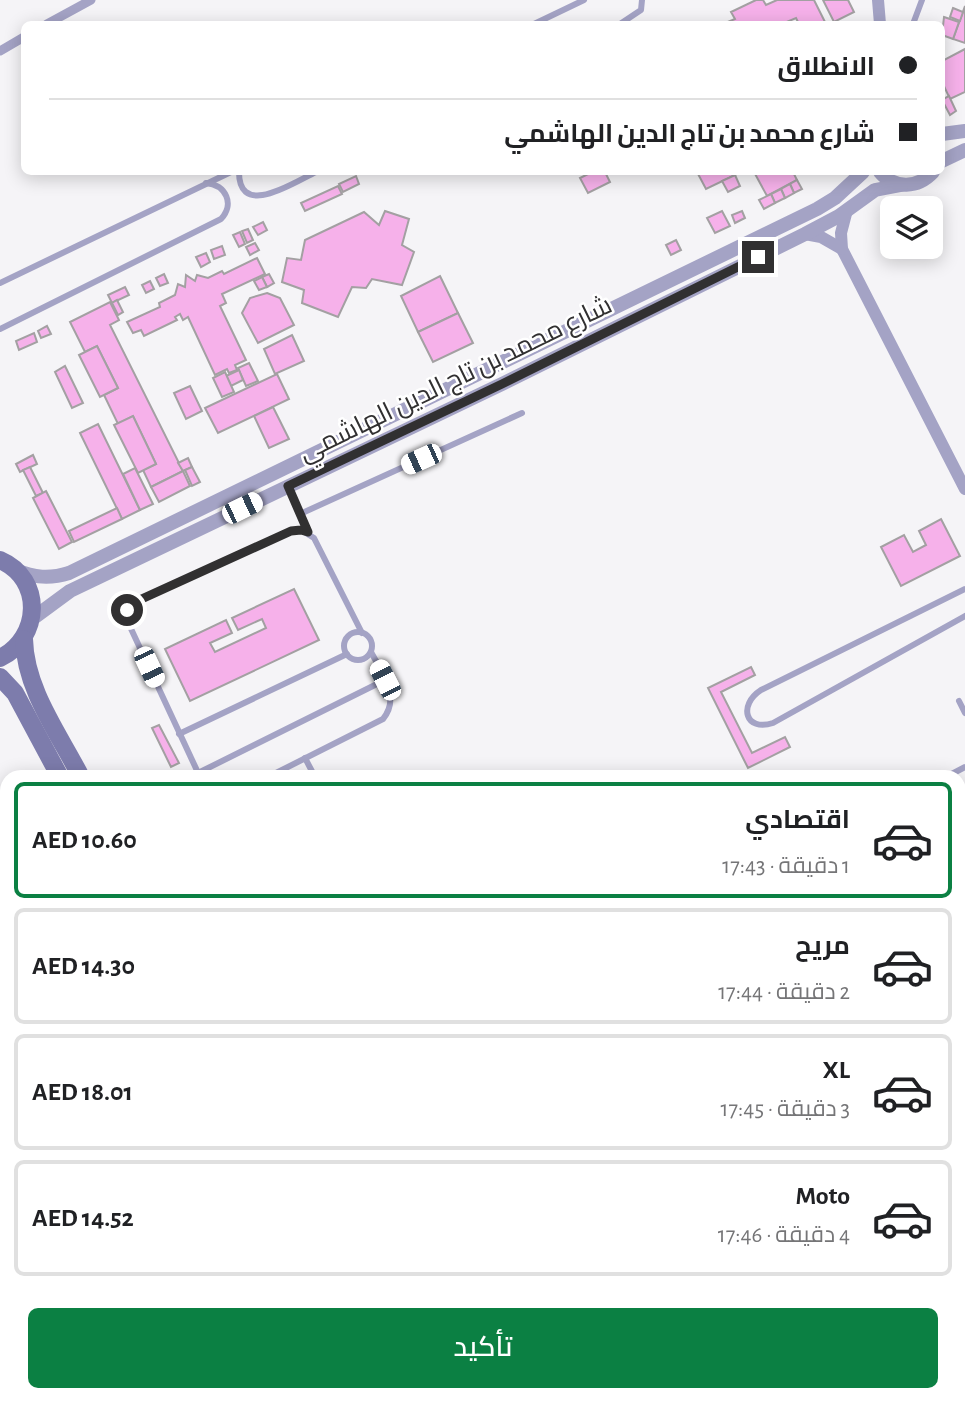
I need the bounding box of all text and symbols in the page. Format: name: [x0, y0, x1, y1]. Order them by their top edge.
text: الانطلاق: [777, 54, 875, 80]
text: شارع محمد بن تاج الدين الهاشمي: [504, 121, 875, 147]
map controls: [880, 196, 943, 259]
button: layers: [880, 196, 943, 259]
route end: [742, 241, 774, 273]
street label: شارع محمد بن تاج الدين الهاشمي: [295, 292, 619, 472]
car: [398, 441, 445, 477]
car: [219, 489, 266, 527]
route start: [111, 594, 143, 626]
car: [131, 644, 168, 690]
car: [367, 657, 404, 703]
text: اقتصادي: [745, 807, 850, 833]
icon: car: [871, 809, 934, 872]
text: AED 10.60: [32, 827, 137, 853]
text: 1 دقيقة · 17:43: [722, 855, 850, 878]
text: مريح: [795, 933, 850, 959]
icon: car: [871, 935, 934, 998]
text: AED 14.30: [32, 953, 135, 979]
text: 2 دقيقة · 17:44: [718, 981, 850, 1004]
text: XL: [823, 1057, 850, 1083]
icon: car: [871, 1061, 934, 1124]
text: AED 18.01: [32, 1079, 133, 1105]
text: 3 دقيقة · 17:45: [721, 1098, 850, 1121]
text: Moto: [795, 1183, 850, 1209]
icon: car: [871, 1187, 934, 1250]
text: AED 14.52: [32, 1205, 134, 1231]
text: 4 دقيقة · 17:46: [718, 1224, 850, 1247]
button: تأكيد: [28, 1308, 938, 1388]

